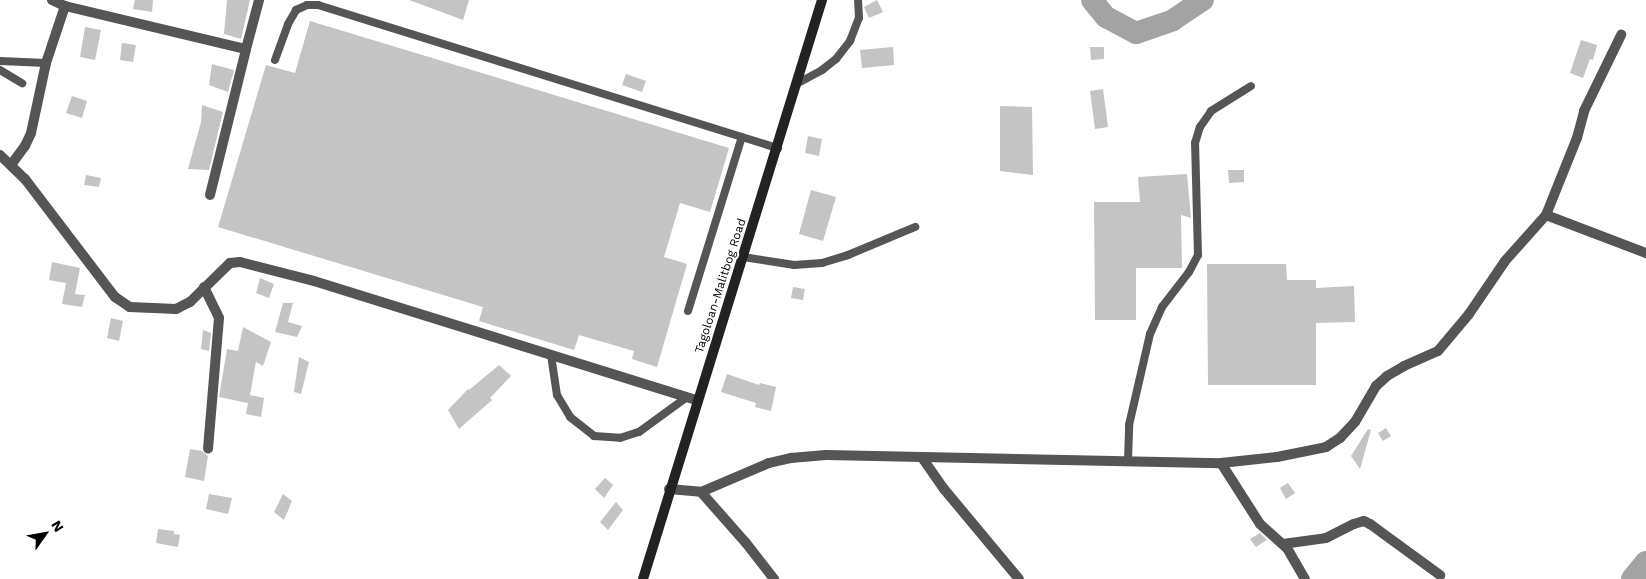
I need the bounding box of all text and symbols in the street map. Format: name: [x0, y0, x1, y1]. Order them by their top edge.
street label: Tagoloan-Malitbog Road: [692, 217, 750, 355]
north arrow: [20, 509, 70, 559]
text: N: [48, 517, 67, 535]

